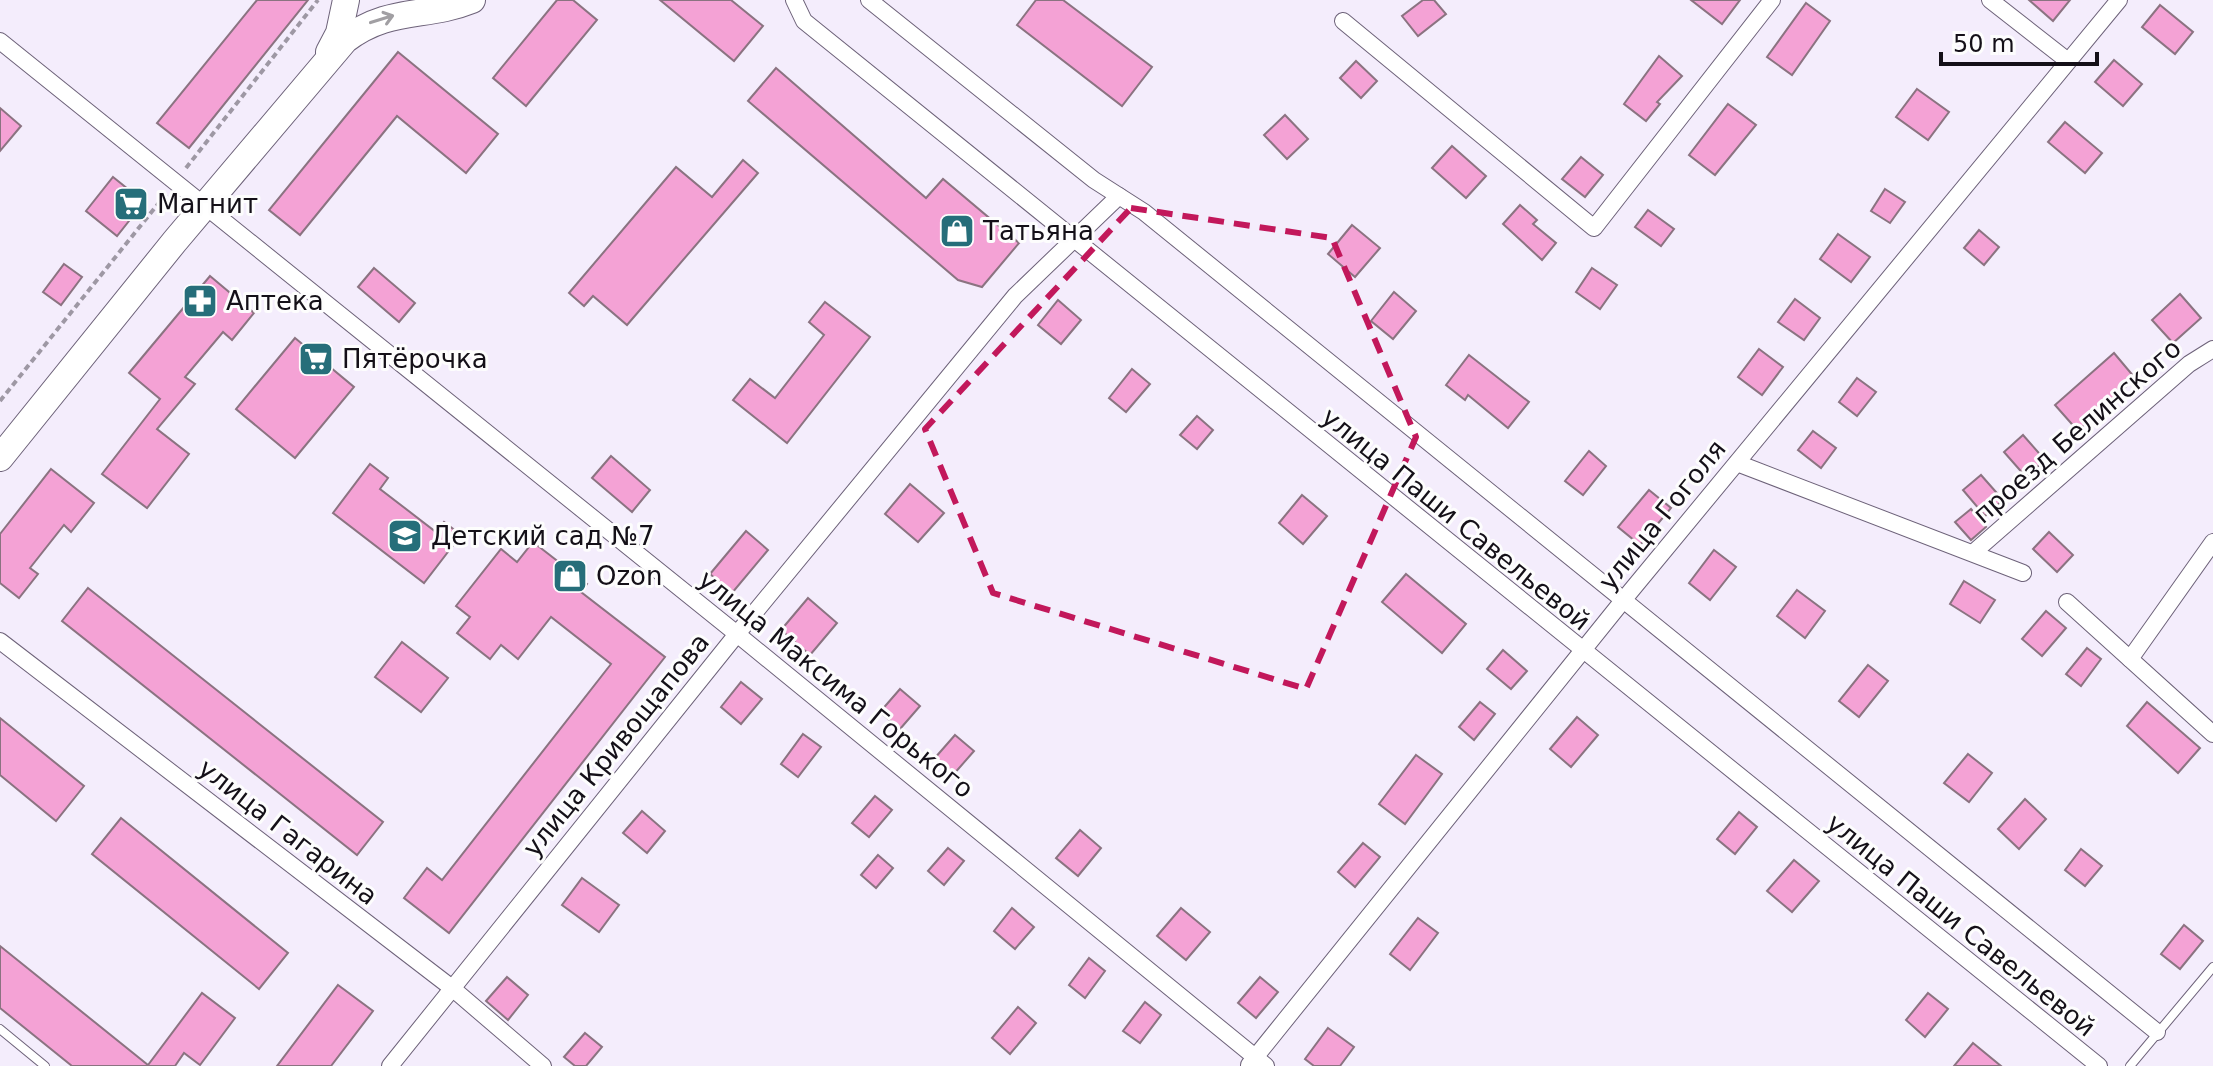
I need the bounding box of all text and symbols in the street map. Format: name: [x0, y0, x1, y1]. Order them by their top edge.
one-way arrow: [368, 11, 394, 26]
scale bar: [1941, 16, 2097, 66]
text: 50 m: [1953, 30, 2015, 58]
supermarket icon: Магнит: [112, 185, 150, 223]
place label: Магнит: [157, 189, 258, 219]
shop icon: Татьяна: [938, 212, 976, 250]
place label: Татьяна: [982, 216, 1094, 246]
pharmacy icon: Аптека: [181, 282, 219, 320]
place label: Аптека: [226, 286, 324, 316]
street label: проезд Белинского: [1967, 333, 2187, 529]
supermarket icon: Пятёрочка: [297, 340, 335, 378]
place label: Пятёрочка: [342, 344, 488, 374]
street label: улица Паши Савельевой: [1316, 401, 1596, 637]
street label: улица Гоголя: [1592, 434, 1732, 596]
school or university icon: Детский сад №7: [386, 517, 424, 555]
place label: Детский сад №7: [431, 521, 655, 551]
shop icon: Ozon: [551, 557, 589, 595]
place label: Ozon: [596, 561, 663, 591]
street label: улица Максима Горького: [693, 564, 979, 804]
street label: улица Кривощапова: [517, 627, 715, 863]
street label: улица Гагарина: [193, 753, 383, 911]
street label: улица Паши Савельевой: [1821, 807, 2101, 1043]

